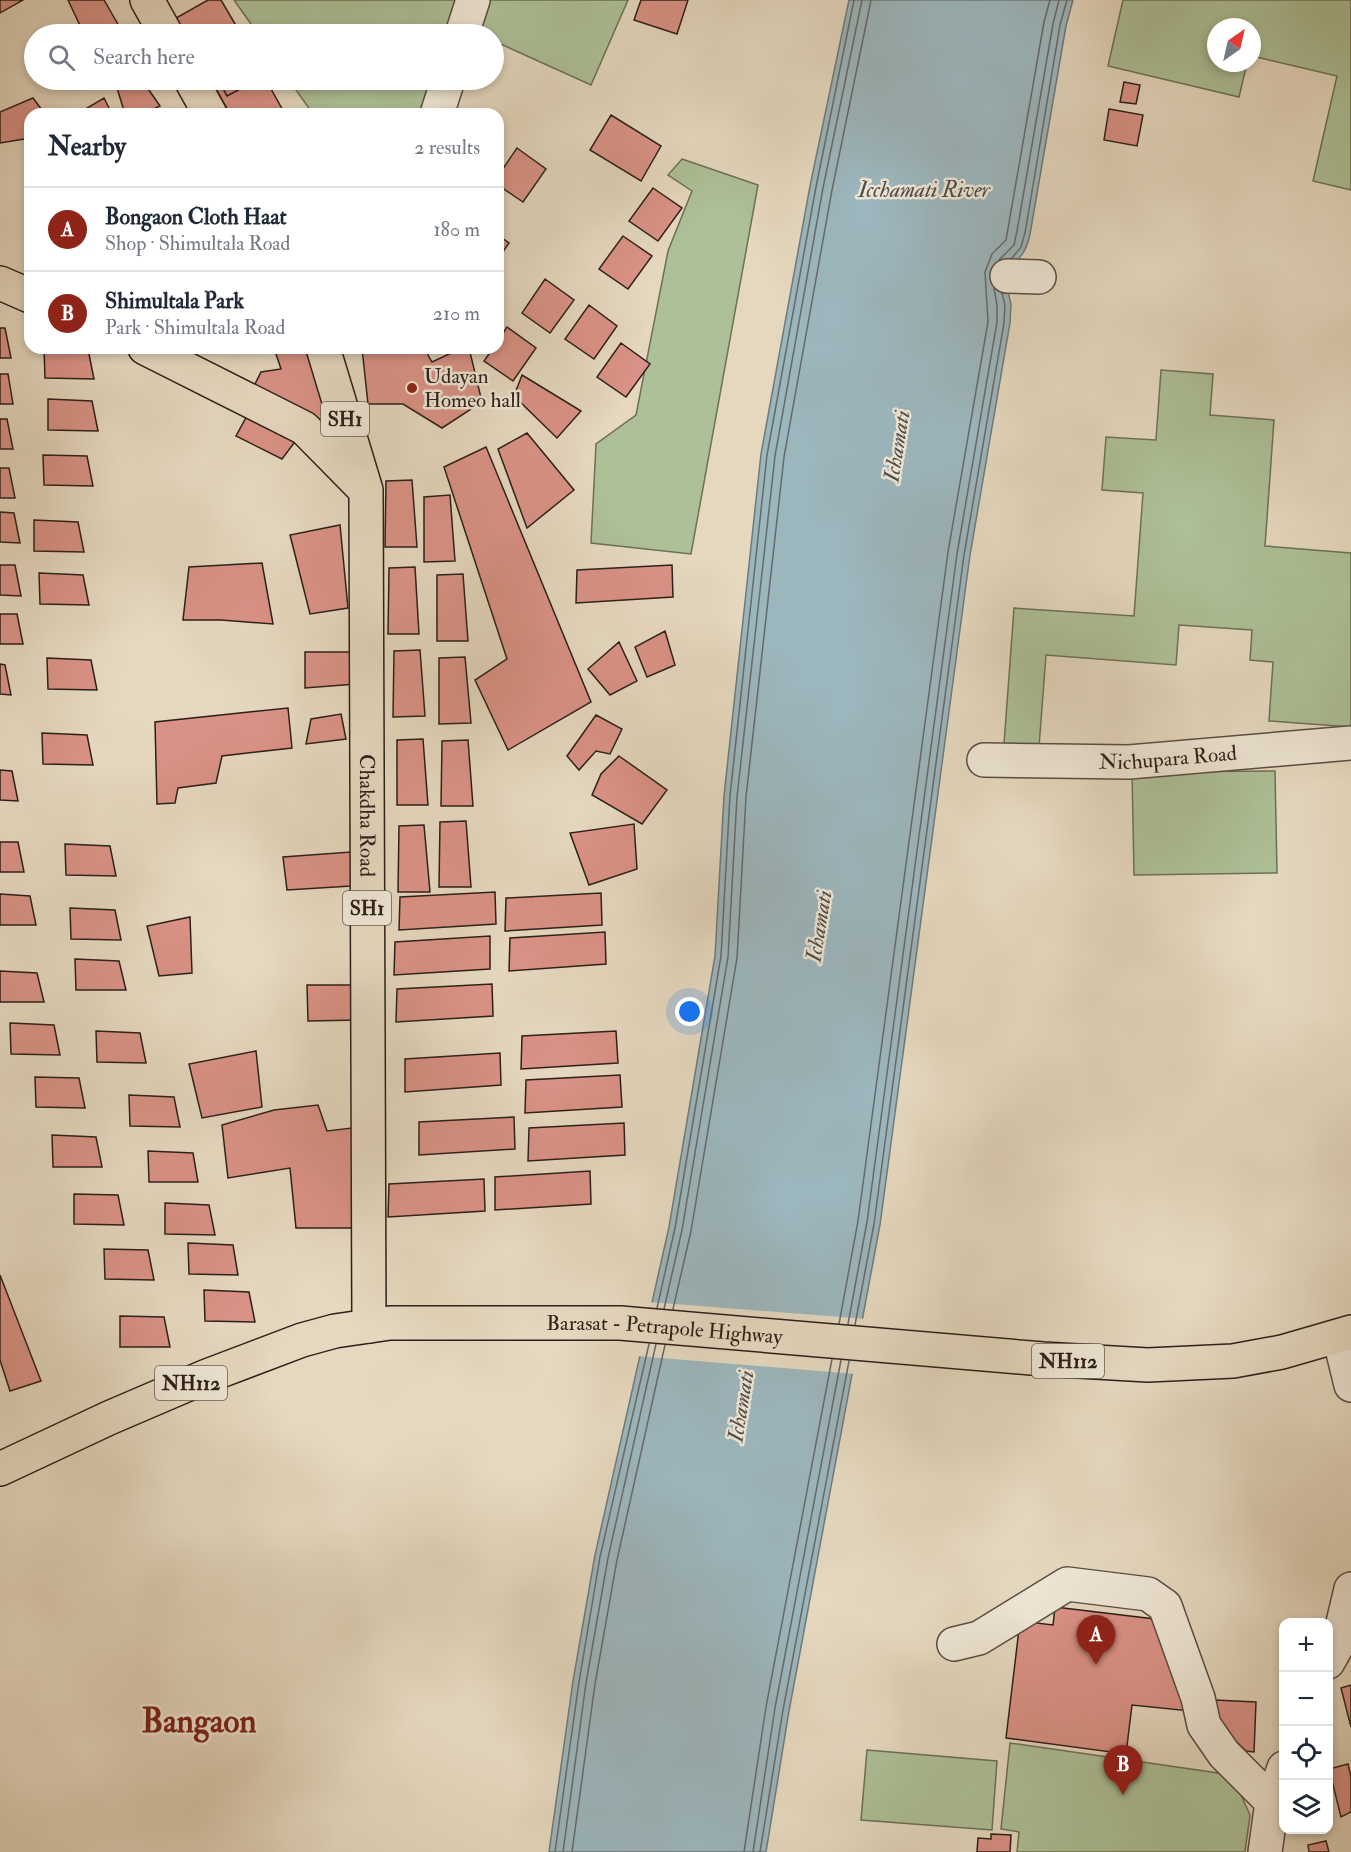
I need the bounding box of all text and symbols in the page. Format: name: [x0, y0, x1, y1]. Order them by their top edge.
north arrow: [1207, 18, 1261, 72]
search box: [24, 24, 504, 90]
icon: search: [45, 41, 78, 74]
text: Search here: [93, 43, 195, 71]
text: Nearby: [48, 131, 126, 163]
text: 2 results: [414, 135, 480, 160]
water label: Icchamati River: [857, 176, 992, 204]
text: Bongaon Cloth Haat: [105, 203, 287, 231]
text: A: [61, 217, 74, 242]
text: 180 m: [433, 217, 480, 242]
text: Shop · Shimultala Road: [105, 231, 290, 256]
text: Shimultala Park: [105, 287, 244, 315]
text: B: [61, 301, 74, 326]
text: 210 m: [433, 301, 480, 326]
text: Park · Shimultala Road: [105, 315, 285, 340]
place label: Udayan Homeo hall: [424, 363, 522, 414]
marker: Udayan Homeo hall: [405, 381, 419, 395]
road number: SH1: [321, 402, 369, 436]
water label: Ichamati: [877, 408, 916, 485]
street label: Nichupara Road: [1099, 740, 1239, 776]
street label: Chakdha Road: [353, 754, 380, 878]
water label: Ichamati: [799, 888, 838, 965]
road number: SH1: [343, 891, 391, 925]
your location: [675, 997, 704, 1026]
street label: Barasat - Petrapole Highway: [546, 1310, 784, 1351]
road number: NH112: [1032, 1344, 1104, 1378]
road number: NH112: [155, 1366, 227, 1400]
water label: Ichamati: [721, 1368, 760, 1445]
pin: A: [1076, 1616, 1116, 1665]
map controls: [1279, 1618, 1333, 1834]
button: +: [1279, 1618, 1333, 1672]
button: −: [1279, 1672, 1333, 1726]
district label: Bangaon: [142, 1701, 256, 1743]
button: locate: [1279, 1726, 1333, 1780]
pin: B: [1104, 1746, 1142, 1795]
button: layers: [1279, 1780, 1333, 1834]

